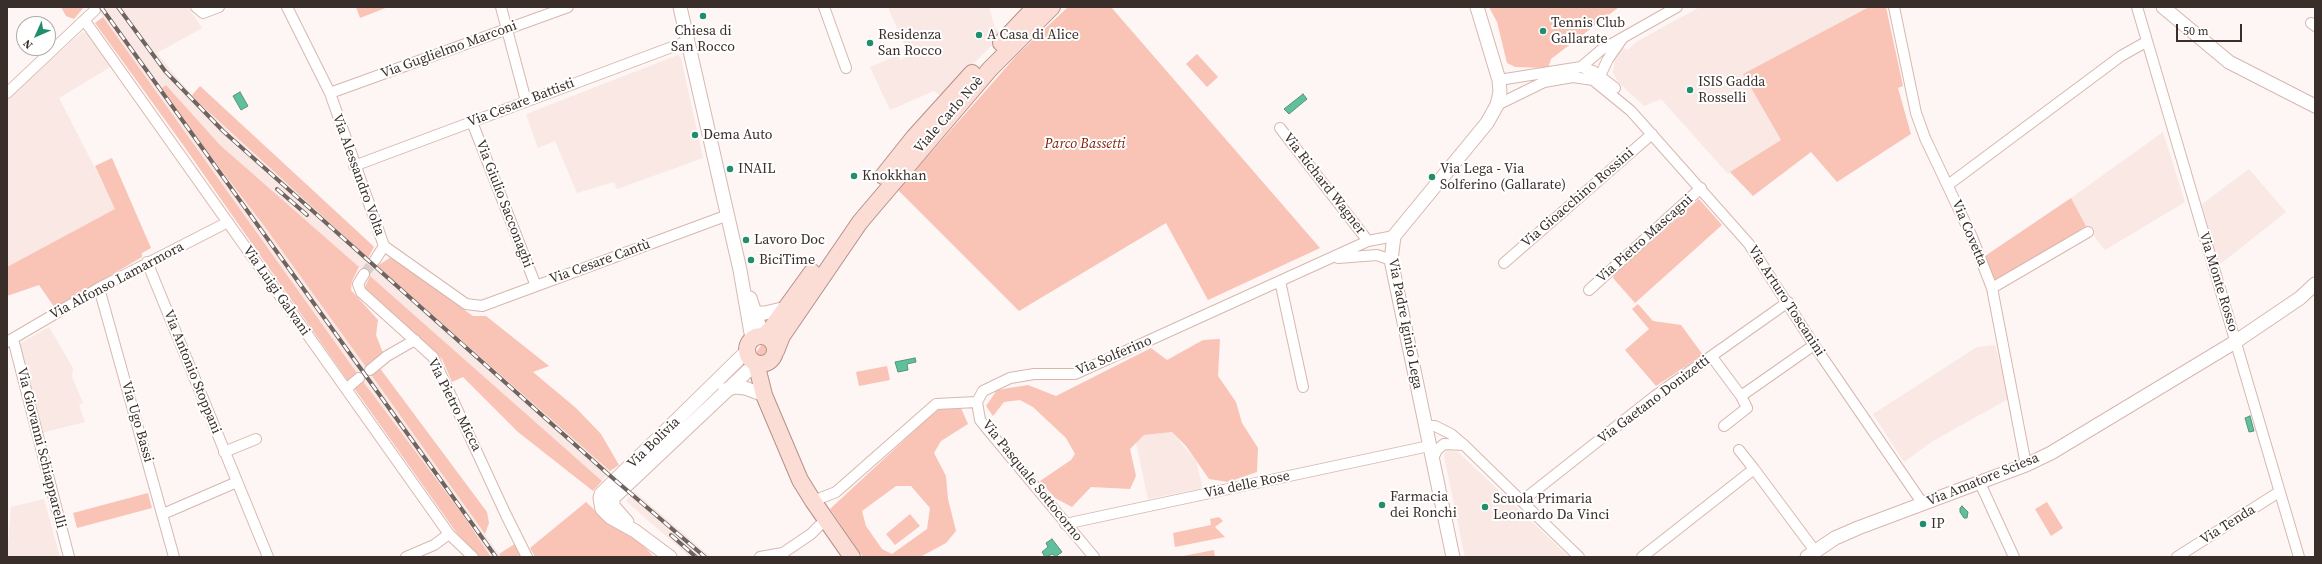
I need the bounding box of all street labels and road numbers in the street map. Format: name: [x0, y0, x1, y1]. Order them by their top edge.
street label: Via Guglielmo Marconi: [379, 18, 519, 82]
street label: Viale Carlo Noè: [911, 73, 987, 157]
street label: Via Cesare Battisti: [465, 75, 577, 131]
street label: Via Alessandro Volta: [328, 112, 388, 238]
street label: Via Richard Wagner: [1279, 130, 1369, 238]
street label: Via Giulio Sacconaghi: [472, 138, 536, 270]
street label: Via Gioacchino Rossini: [1518, 145, 1638, 251]
street label: Via Pietro Mascagni: [1593, 191, 1697, 287]
street label: Via Covetta: [1948, 197, 1990, 269]
street label: Via Monte Rosso: [2195, 230, 2241, 334]
street label: Via Cesare Cantù: [547, 236, 653, 288]
street label: Via Alfonso Lamarmora: [47, 239, 187, 323]
street label: Via Arturo Toscanini: [1744, 242, 1828, 360]
street label: Via Luigi Galvani: [239, 243, 313, 339]
street label: Via Padre Iginio Lega: [1384, 257, 1426, 391]
street label: Via Antonio Stoppani: [159, 308, 225, 436]
street label: Via Solferino: [1074, 333, 1154, 379]
street label: Via Gaetano Donizetti: [1595, 352, 1713, 448]
street label: Via Pietro Micca: [423, 356, 485, 454]
street label: Via Giovanni Schiapparelli: [13, 366, 69, 530]
street label: Via Ugo Bassi: [117, 380, 157, 464]
street label: Via Bolivia: [624, 414, 684, 472]
street label: Via Pasquale Sottocorno: [978, 417, 1086, 545]
street label: Via Amatore Sciesa: [1924, 450, 2042, 510]
street label: Via delle Rose: [1203, 468, 1291, 502]
street label: Via Tenda: [2197, 502, 2259, 548]

